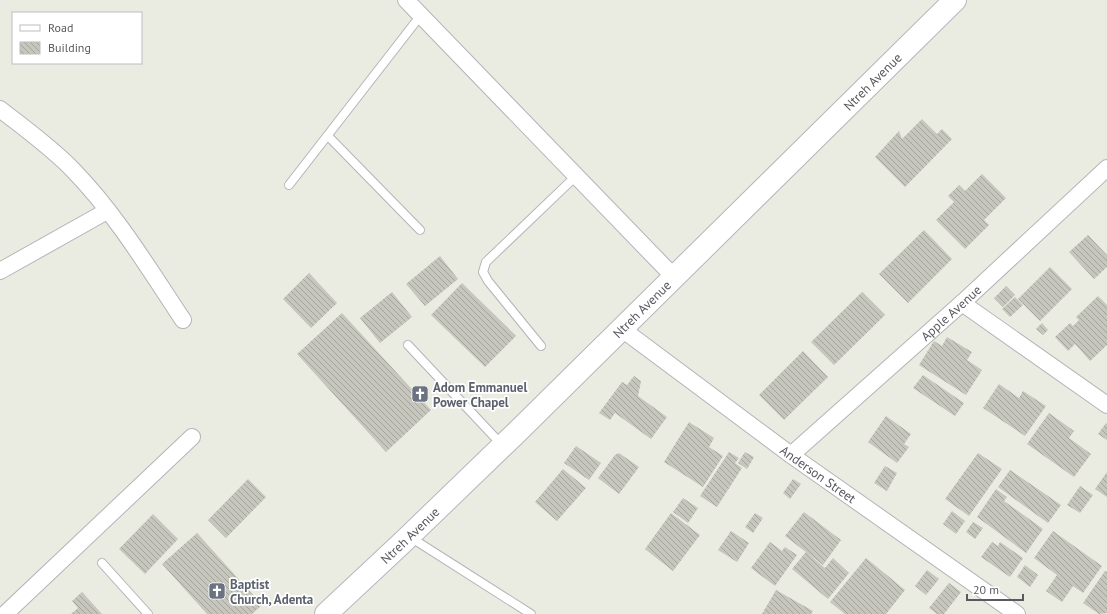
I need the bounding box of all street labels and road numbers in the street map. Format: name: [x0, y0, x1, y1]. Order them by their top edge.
street label: Ntreh Avenue: [840, 49, 905, 114]
street label: Ntreh Avenue: [609, 277, 675, 342]
street label: Apple Avenue: [917, 281, 985, 345]
street label: Anderson Street: [777, 442, 860, 507]
street label: Ntreh Avenue: [377, 504, 443, 568]

